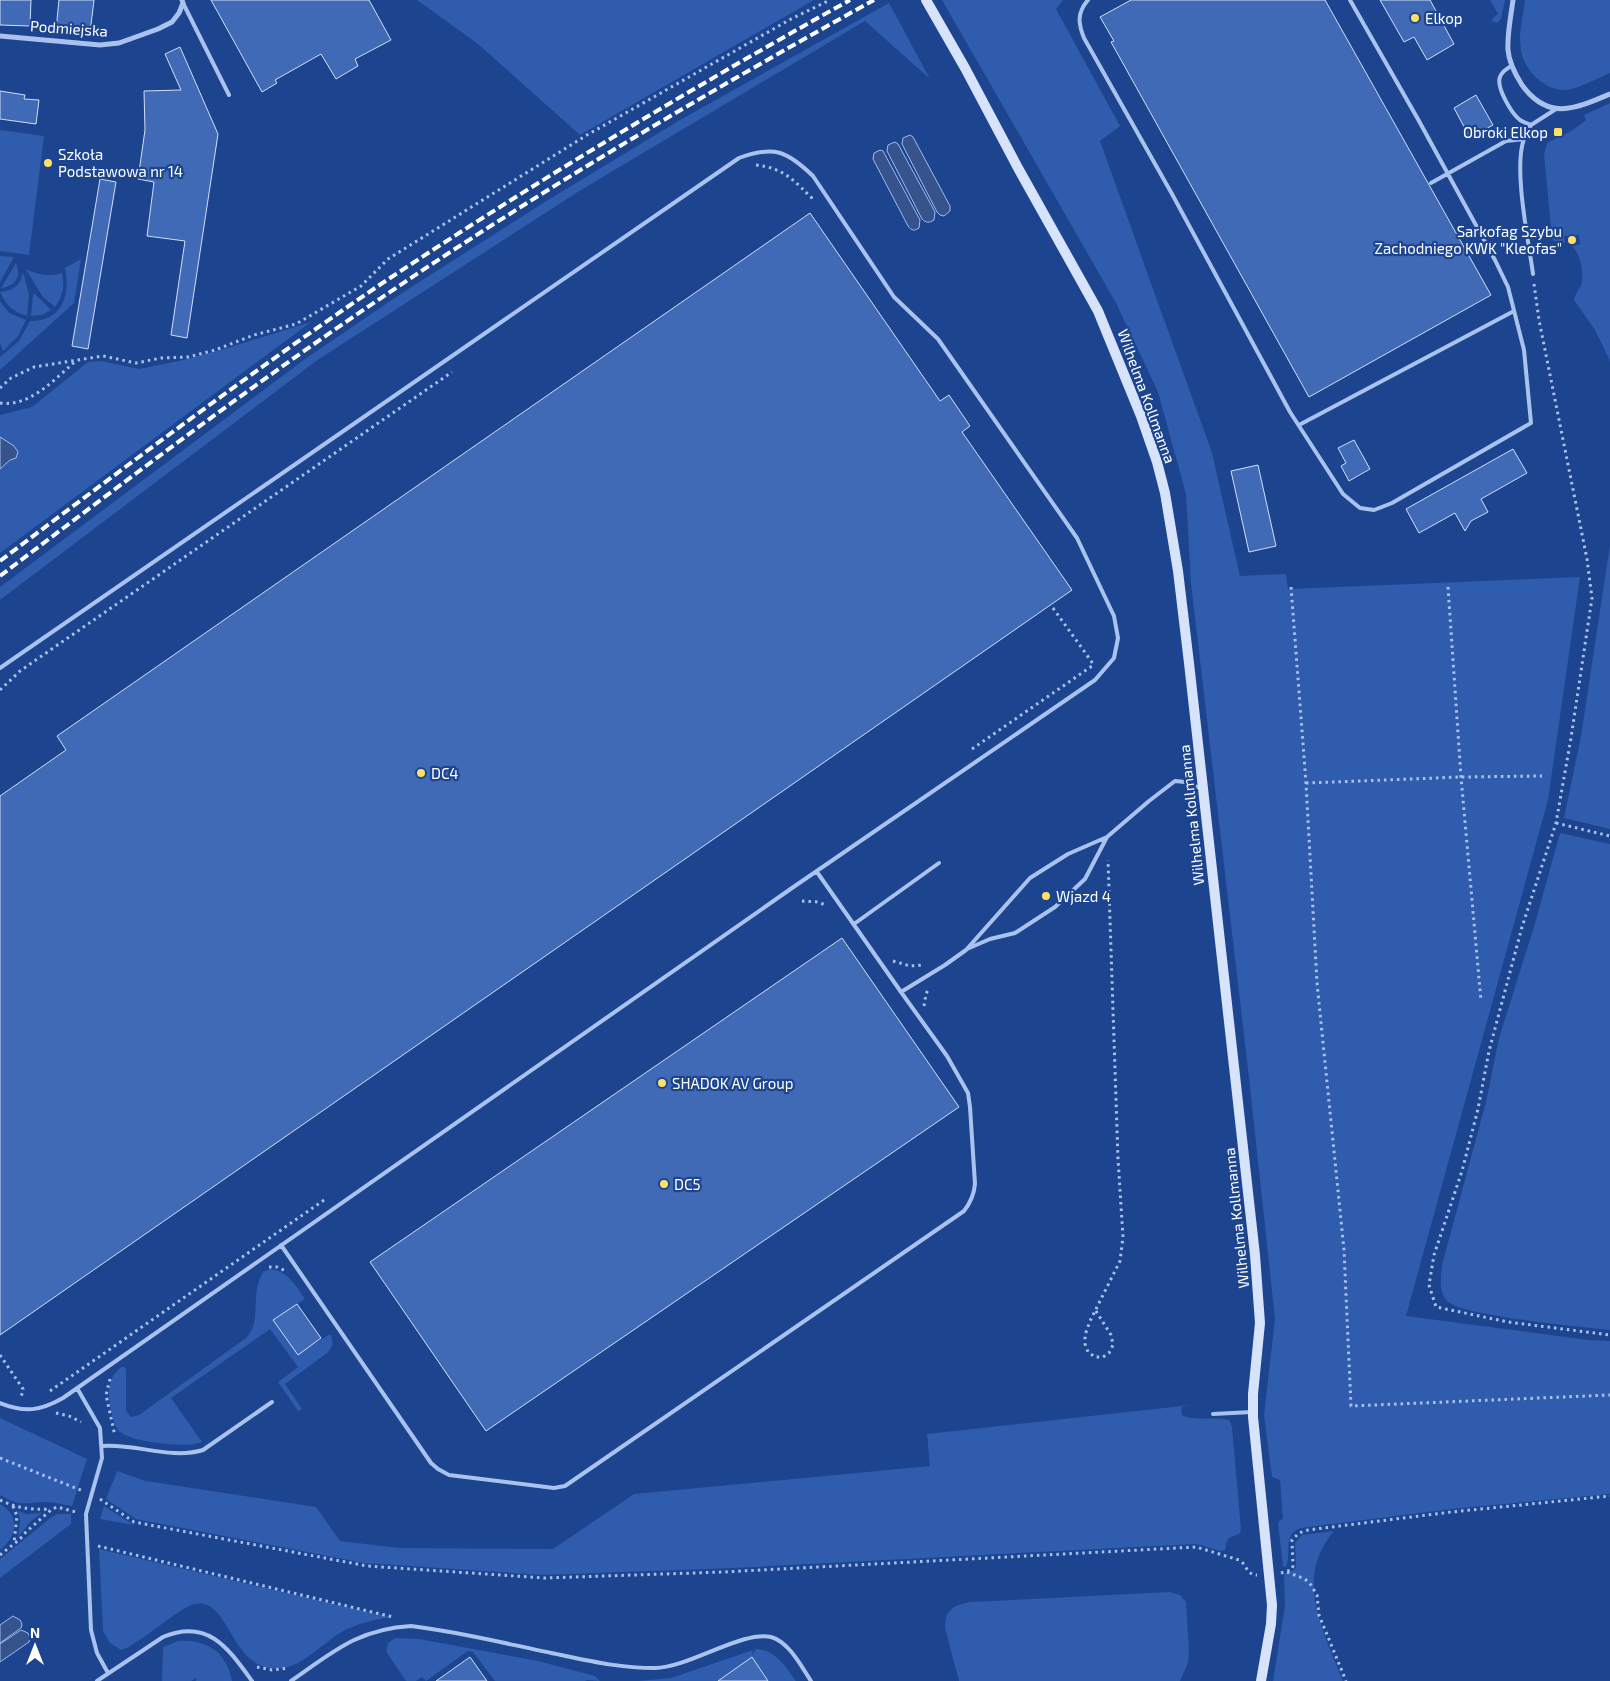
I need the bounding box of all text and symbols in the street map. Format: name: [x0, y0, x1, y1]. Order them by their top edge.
place label: Elkop: [1425, 9, 1463, 27]
marker: Elkop: [1409, 12, 1421, 24]
street label: Podmiejska: [29, 16, 109, 41]
place label: Obroki Elkop: [1463, 123, 1548, 141]
marker: Obroki Elkop: [1552, 126, 1564, 138]
place label: Szkoła Podstawowa nr 14: [58, 145, 183, 180]
marker: Szkoła Podstawowa nr 14: [42, 157, 54, 169]
place label: Sarkofag Szybu Zachodniego KWK "Kleofas": [1374, 222, 1562, 257]
marker: Sarkofag Szybu Zachodniego KWK "Kleofas": [1566, 234, 1578, 246]
street label: Wilhelma Kollmanna: [1114, 326, 1180, 466]
street label: Wilhelma Kollmanna: [1175, 744, 1207, 886]
place label: DC4: [431, 764, 458, 782]
marker: DC4: [415, 767, 427, 779]
place label: Wjazd 4: [1056, 887, 1111, 906]
marker: Wjazd 4: [1040, 890, 1052, 902]
place label: SHADOK AV Group: [672, 1074, 793, 1092]
marker: SHADOK AV Group: [656, 1077, 668, 1089]
street label: Wilhelma Kollmanna: [1220, 1147, 1252, 1289]
place label: DC5: [674, 1175, 701, 1193]
marker: DC5: [658, 1178, 670, 1190]
north arrow: [10, 1621, 60, 1671]
text: N: [30, 1624, 40, 1641]

